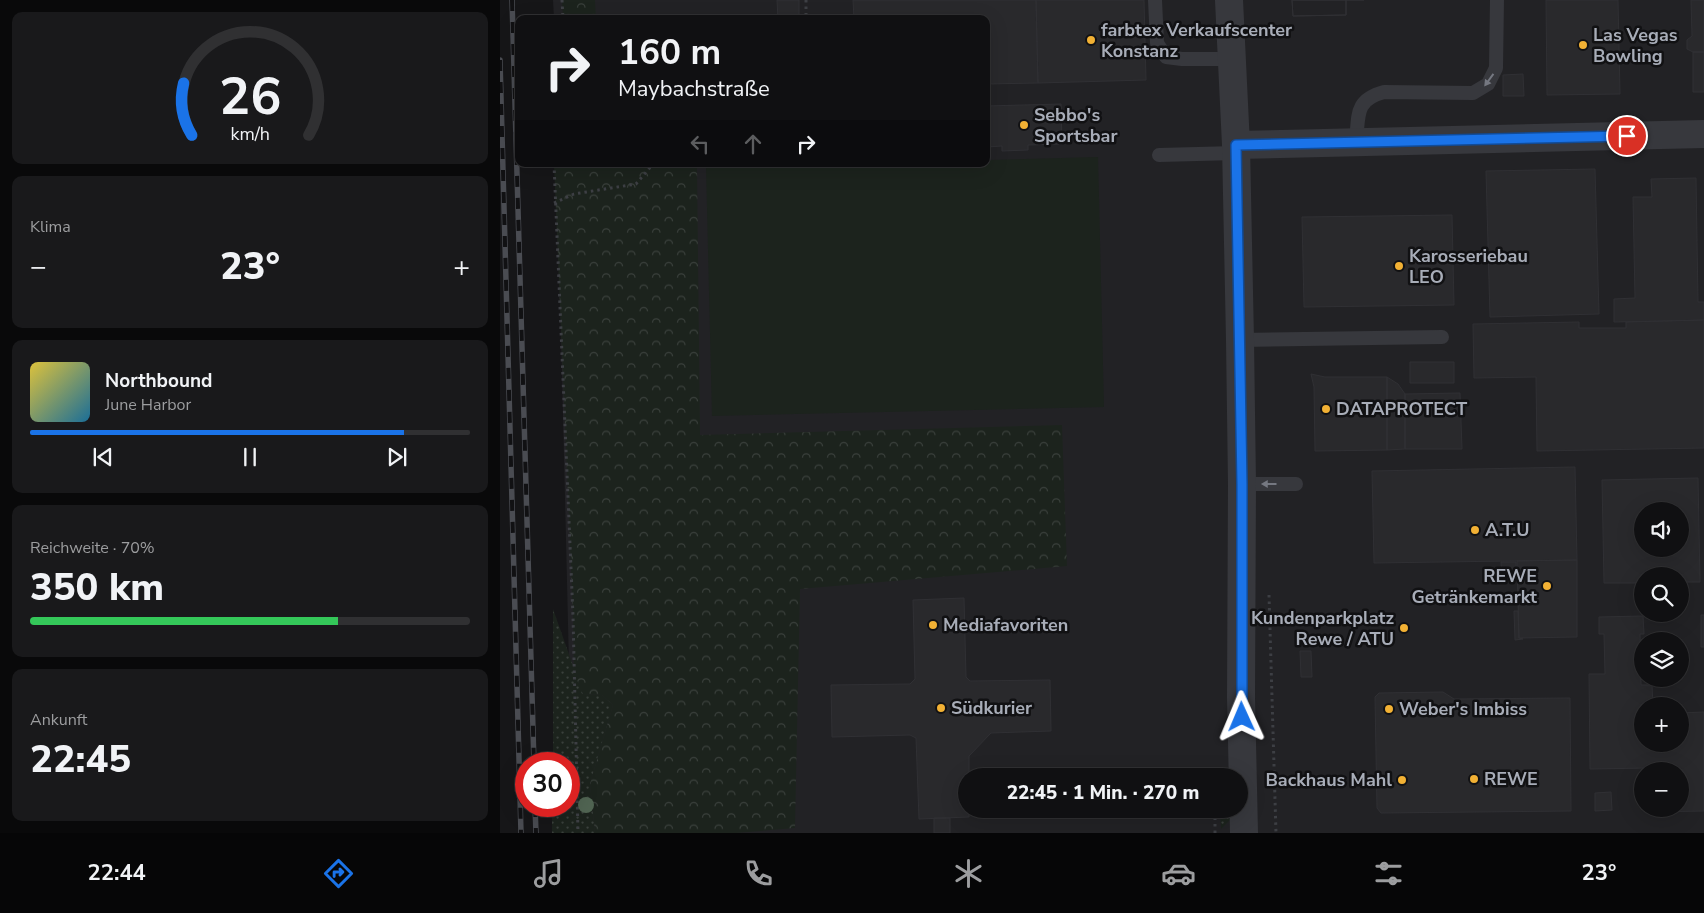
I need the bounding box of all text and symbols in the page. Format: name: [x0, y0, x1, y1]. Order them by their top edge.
place label: farbtex Verkaufscenter Konstanz: [1101, 18, 1292, 63]
place label: Las Vegas Bowling: [1593, 23, 1678, 68]
text: 160 m: [618, 29, 721, 76]
marker: farbtex Verkaufscenter Konstanz: [1085, 34, 1097, 46]
icon: right: [535, 35, 600, 100]
marker: Las Vegas Bowling: [1577, 39, 1589, 51]
text: 26: [219, 61, 281, 132]
one-way arrow: [1484, 73, 1494, 87]
text: Maybachstraße: [618, 74, 770, 104]
place label: Sebbo's Sportsbar: [1034, 103, 1117, 148]
pin: [1606, 115, 1648, 157]
marker: Sebbo's Sportsbar: [1018, 119, 1030, 131]
text: km/h: [230, 122, 270, 146]
icon: arrive: [1613, 122, 1641, 150]
icon: left: [686, 130, 714, 158]
icon: ahead: [739, 130, 767, 158]
icon: right: [792, 130, 820, 158]
text: Klima: [30, 216, 71, 238]
text: 23°: [220, 241, 280, 292]
place label: Karosseriebau LEO: [1409, 244, 1528, 289]
text: −: [30, 248, 47, 286]
text: +: [453, 248, 470, 286]
marker: Karosseriebau LEO: [1393, 260, 1405, 272]
text: Northbound: [105, 368, 212, 394]
text: June Harbor: [105, 394, 191, 416]
place label: DATAPROTECT: [1336, 397, 1468, 421]
marker: DATAPROTECT: [1320, 403, 1332, 415]
icon: previous: [89, 443, 117, 471]
icon: pause: [236, 443, 264, 471]
icon: next: [383, 443, 411, 471]
one-way arrow: [1261, 480, 1277, 488]
map controls: [1634, 502, 1689, 817]
button: sound: [1634, 502, 1689, 557]
place label: A.T.U: [1485, 518, 1529, 542]
marker: A.T.U: [1469, 524, 1481, 536]
text: Reichweite · 70%: [30, 537, 155, 559]
text: 350 km: [30, 562, 164, 613]
place label: REWE Getränkemarkt: [1412, 564, 1537, 609]
button: search: [1634, 567, 1689, 622]
marker: REWE Getränkemarkt: [1541, 580, 1553, 592]
place label: Kundenparkplatz Rewe / ATU: [1251, 606, 1394, 651]
place label: Mediafavoriten: [943, 613, 1068, 637]
marker: Mediafavoriten: [927, 619, 939, 631]
marker: Kundenparkplatz Rewe / ATU: [1398, 622, 1410, 634]
button: layers: [1634, 632, 1689, 687]
position arrow: [1215, 690, 1267, 742]
place label: Südkurier: [951, 696, 1032, 720]
place label: Weber's Imbiss: [1399, 697, 1527, 721]
button: +: [1634, 697, 1689, 752]
marker: Südkurier: [935, 702, 947, 714]
marker: Weber's Imbiss: [1383, 703, 1395, 715]
text: Ankunft: [30, 709, 87, 731]
text: 22:45: [30, 734, 131, 785]
speed limit sign: 30: [515, 752, 580, 817]
button: −: [1634, 762, 1689, 817]
place label: REWE: [1484, 767, 1538, 791]
place label: Backhaus Mahl: [1265, 768, 1392, 792]
marker: REWE: [1468, 773, 1480, 785]
marker: Backhaus Mahl: [1396, 774, 1408, 786]
text: 22:45 · 1 Min. · 270 m: [1007, 780, 1199, 806]
icon: directions: [321, 856, 356, 891]
icon: music: [531, 856, 566, 891]
icon: phone: [741, 856, 776, 891]
icon: climate: [951, 856, 986, 891]
icon: car: [1161, 856, 1196, 891]
icon: filters: [1371, 856, 1406, 891]
text: 22:44: [88, 858, 146, 888]
text: 23°: [1582, 858, 1616, 888]

